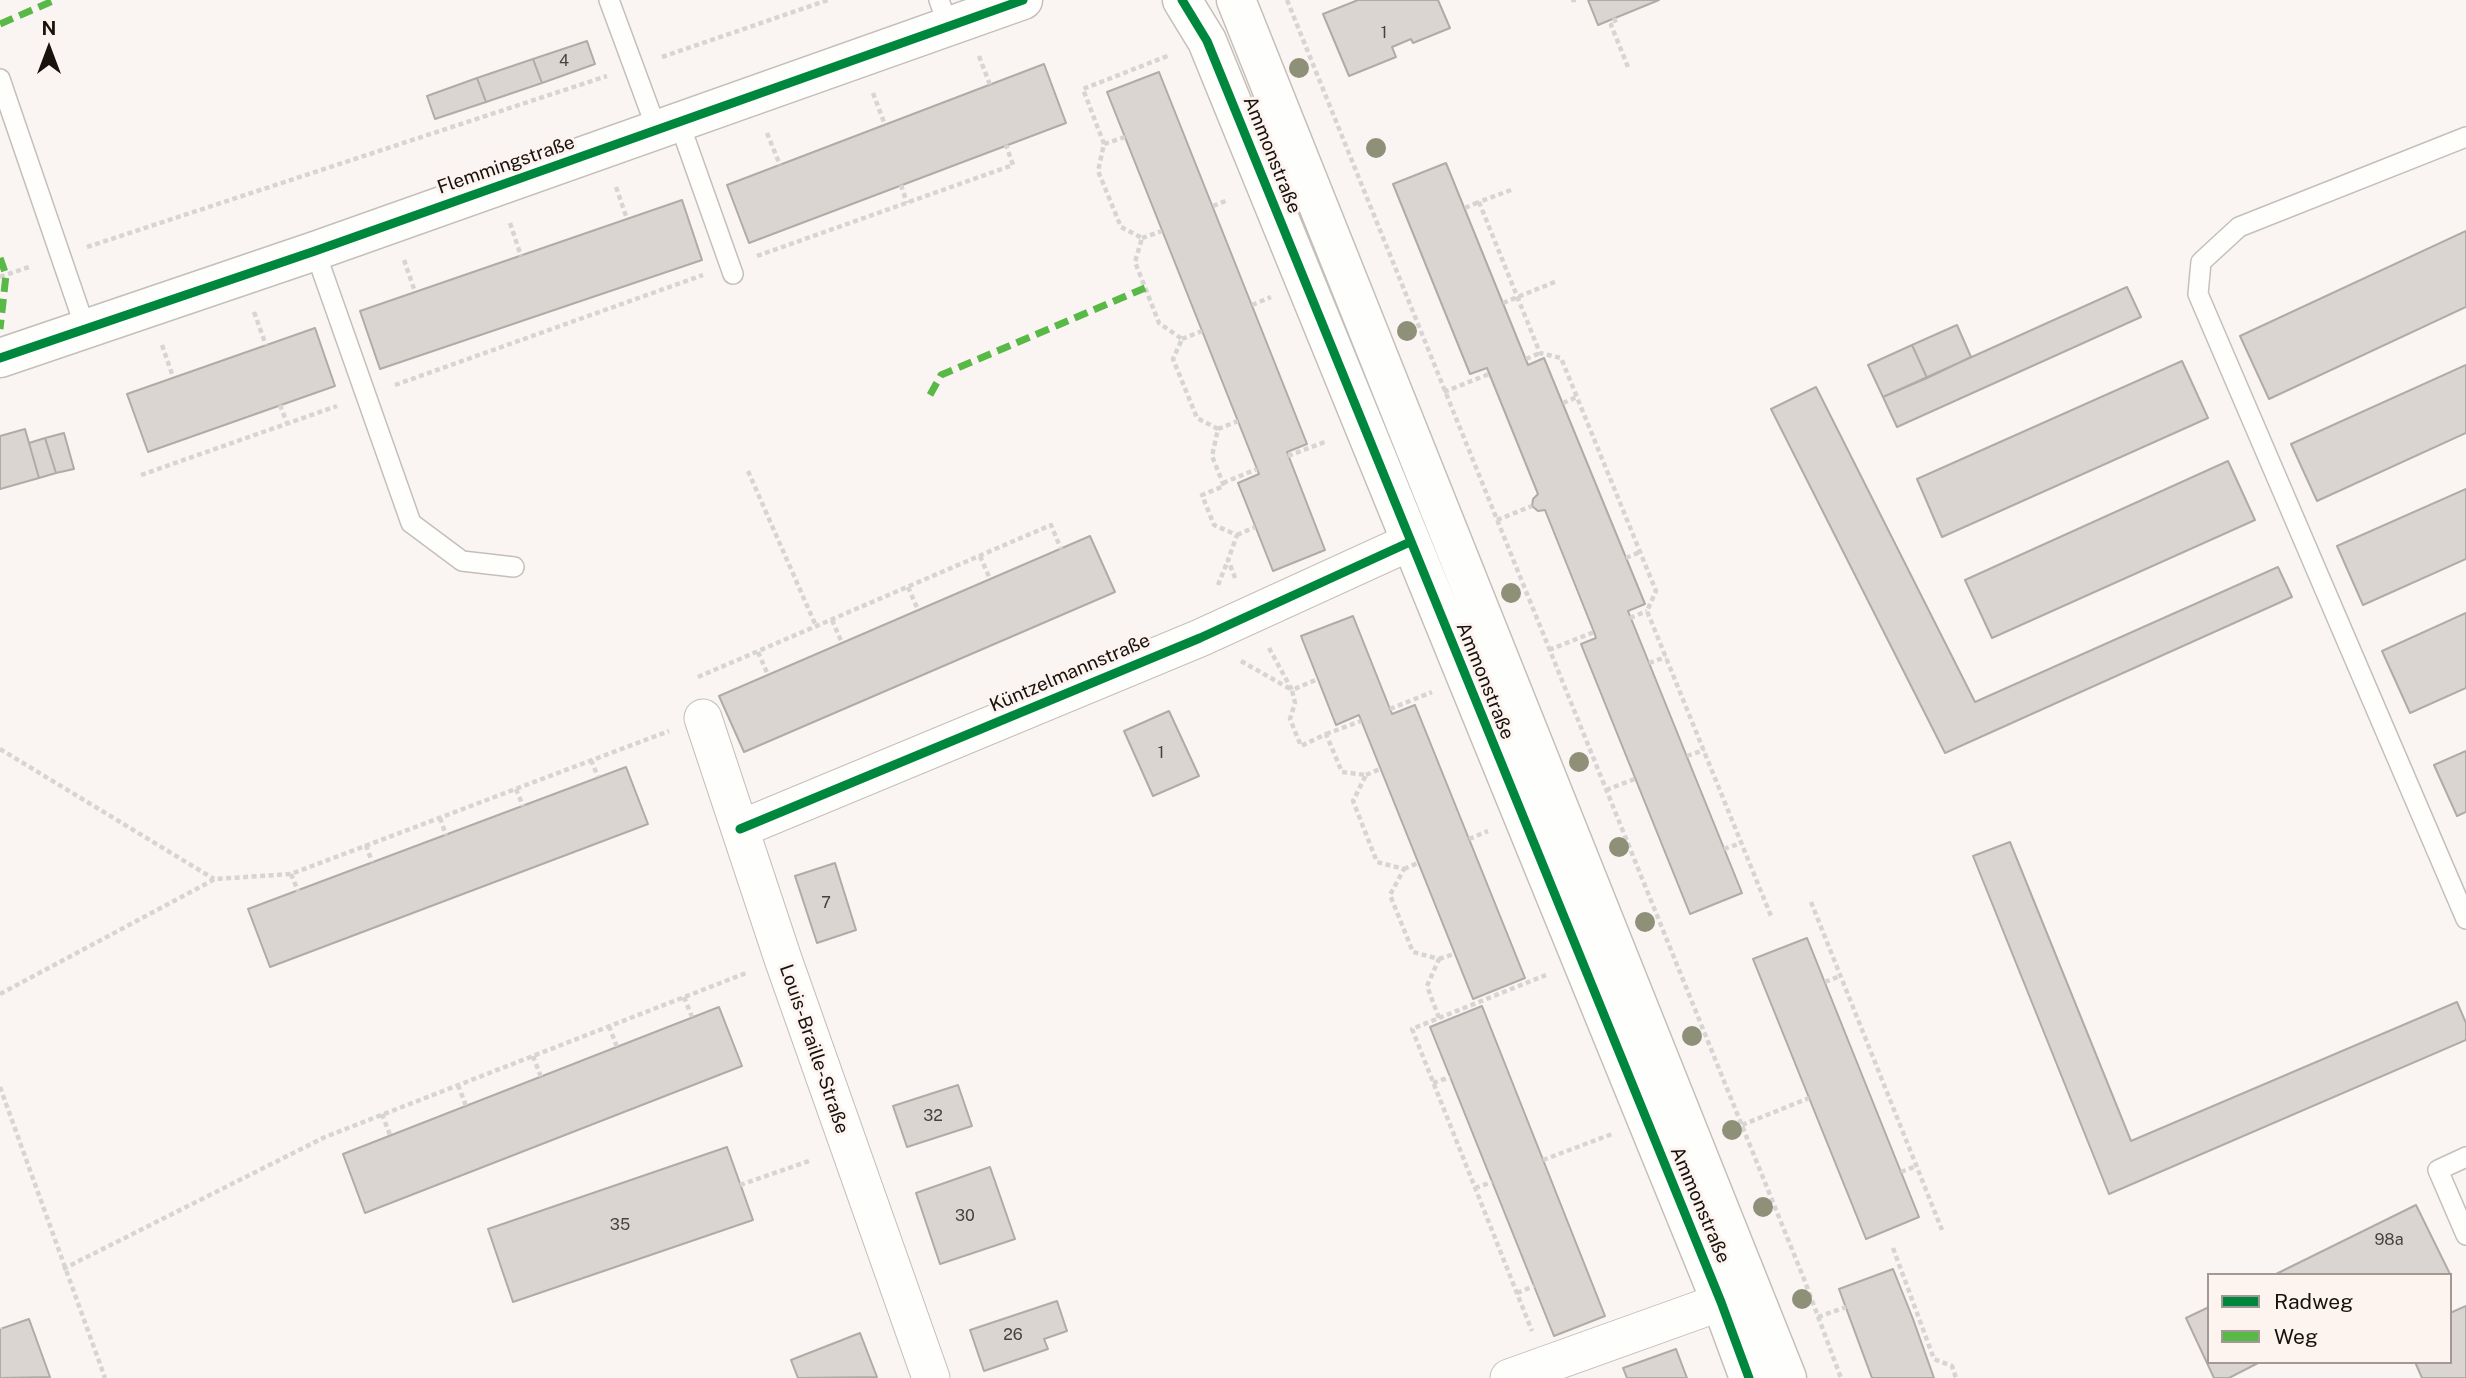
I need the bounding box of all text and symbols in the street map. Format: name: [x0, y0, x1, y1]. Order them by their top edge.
north arrow: [14, 14, 84, 84]
text: N: [42, 17, 56, 39]
house number: 1: [1381, 23, 1387, 43]
house number: 4: [559, 51, 569, 71]
street label: Ammonstraße: [1238, 93, 1306, 217]
street label: Flemmingstraße: [434, 131, 578, 199]
street label: Ammonstraße: [1451, 619, 1519, 743]
street label: Küntzelmannstraße: [986, 629, 1154, 717]
house number: 1: [1158, 743, 1164, 763]
house number: 7: [821, 893, 831, 913]
street label: Louis-Braille-Straße: [774, 961, 854, 1137]
house number: 32: [923, 1106, 943, 1126]
street label: Ammonstraße: [1665, 1143, 1735, 1267]
house number: 30: [955, 1206, 975, 1226]
house number: 35: [610, 1215, 630, 1235]
house number: 98a: [2374, 1230, 2404, 1250]
legend: [2207, 1273, 2452, 1364]
text: Radweg: [2274, 1289, 2353, 1314]
text: Weg: [2274, 1324, 2318, 1349]
house number: 26: [1003, 1325, 1023, 1345]

